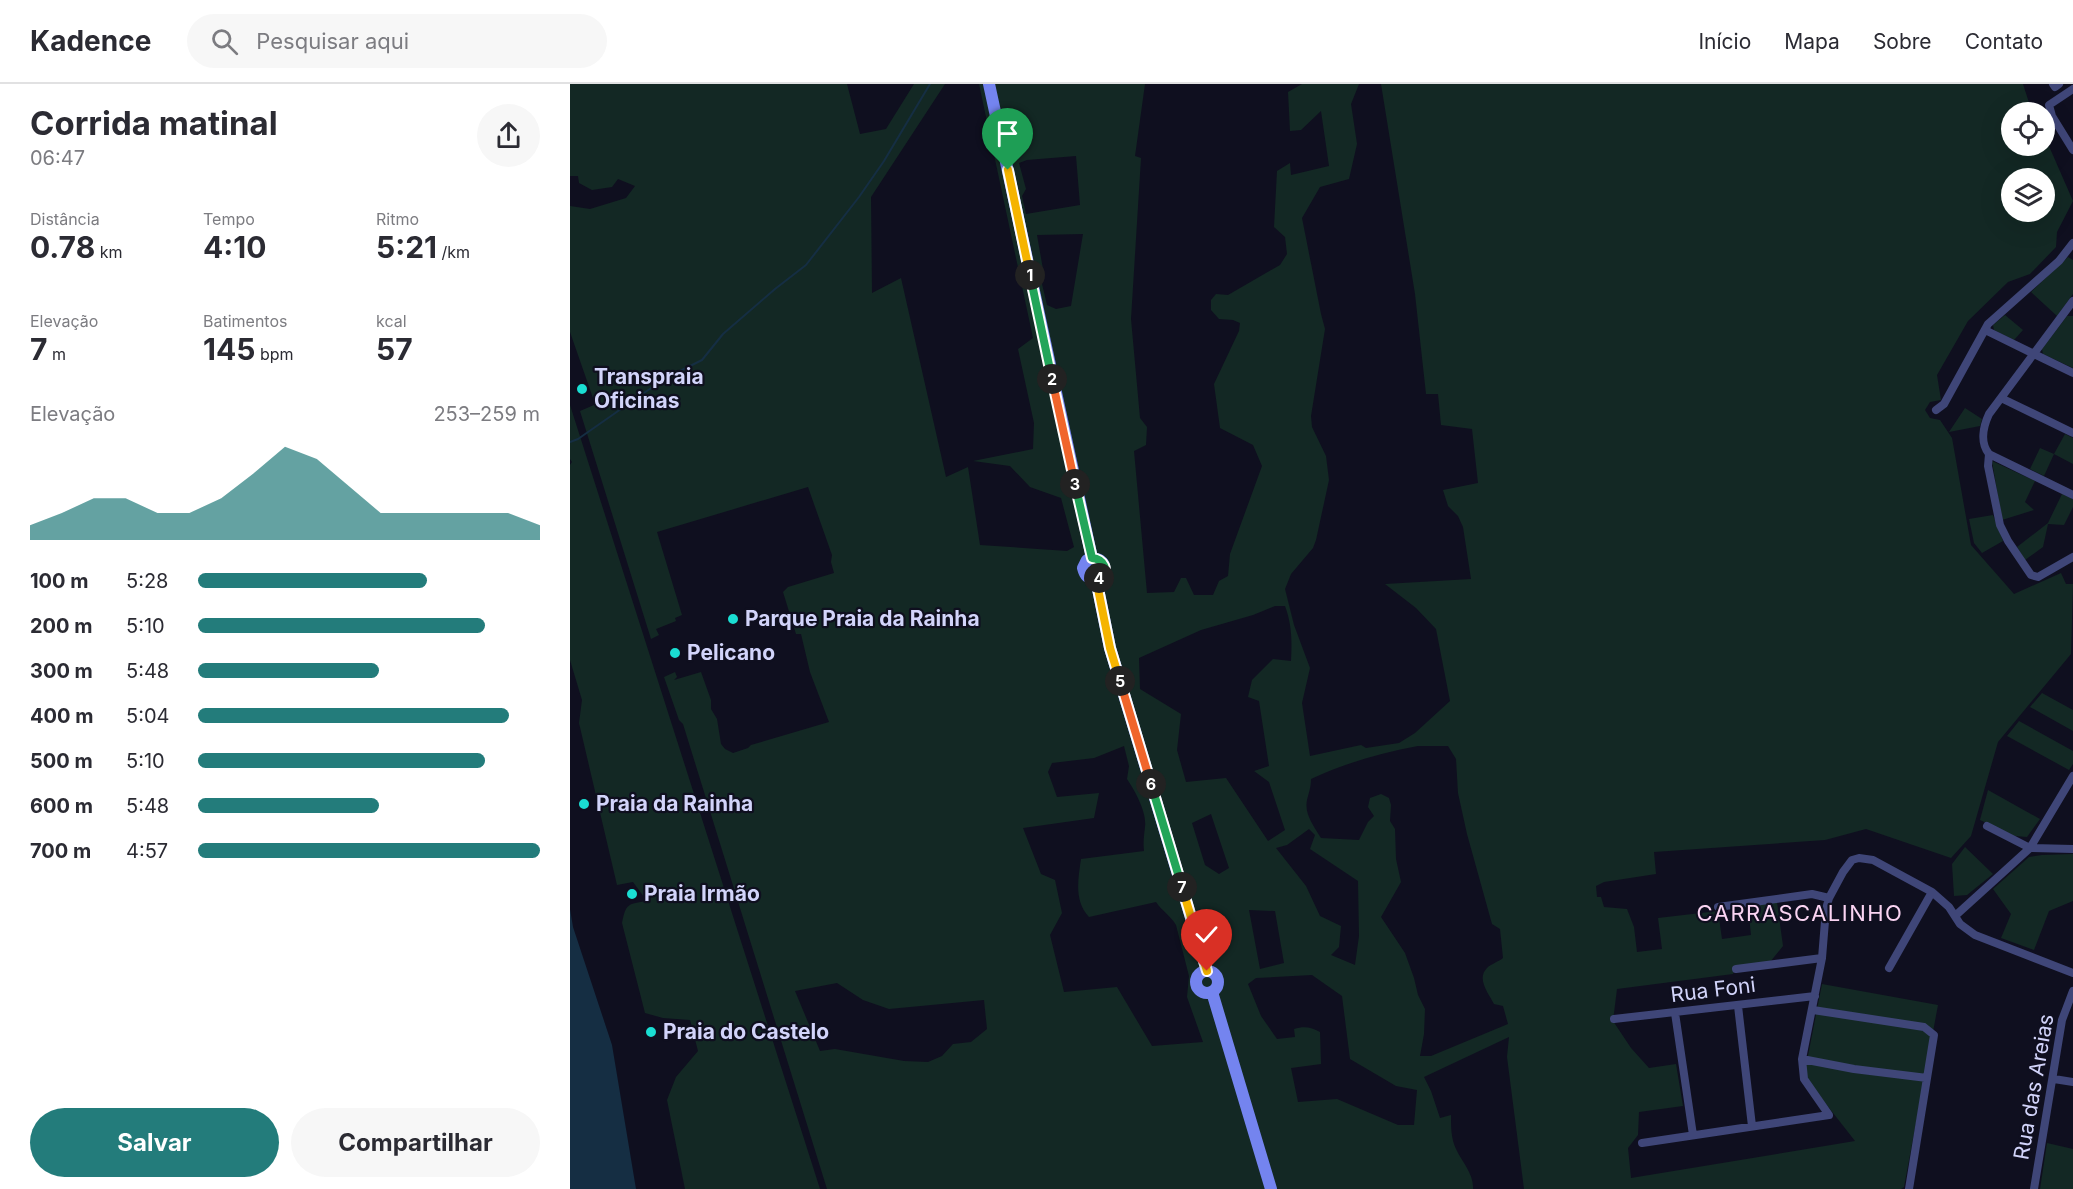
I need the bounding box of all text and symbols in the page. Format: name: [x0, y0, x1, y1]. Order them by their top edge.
search box: [187, 14, 607, 68]
text: Kadence: [30, 24, 151, 58]
icon: search: [208, 25, 241, 58]
text: Pesquisar aqui: [256, 28, 409, 54]
text: Início: [1698, 29, 1751, 54]
text: Mapa: [1784, 29, 1840, 54]
text: Sobre: [1873, 29, 1932, 54]
text: Contato: [1965, 29, 2043, 54]
map controls: [2001, 102, 2055, 222]
button: locate: [2001, 102, 2055, 156]
text: Corrida matinal: [30, 103, 278, 143]
button: share: [477, 104, 540, 167]
pin: [982, 108, 1033, 170]
icon: arrive: [991, 117, 1024, 150]
text: 06:47: [30, 146, 85, 170]
button: layers: [2001, 168, 2055, 222]
text: Distância: [30, 209, 100, 229]
text: Tempo: [203, 209, 255, 229]
text: Ritmo: [376, 209, 419, 229]
text: 0.78: [30, 229, 95, 265]
text: 4:10: [203, 229, 266, 265]
text: 5:21: [376, 229, 437, 265]
text: km: [95, 242, 122, 262]
text: /km: [437, 242, 470, 262]
pin: 1: [1015, 260, 1045, 290]
text: 1: [1027, 265, 1033, 285]
text: Elevação: [30, 311, 98, 331]
text: Batimentos: [203, 311, 287, 331]
text: kcal: [376, 311, 407, 331]
text: 7: [30, 331, 47, 367]
text: 145: [203, 331, 255, 367]
text: 57: [376, 331, 413, 367]
text: m: [47, 344, 66, 364]
text: bpm: [255, 344, 294, 364]
place label: Transpraia Oficinas: [594, 364, 704, 413]
pin: 2: [1037, 364, 1067, 394]
text: 2: [1047, 369, 1057, 389]
marker: Transpraia Oficinas: [575, 382, 589, 396]
text: Elevação: [30, 402, 115, 426]
text: 253–259 m: [433, 402, 540, 426]
pin: 3: [1060, 469, 1090, 499]
text: 3: [1070, 474, 1080, 494]
pin: 4: [1084, 563, 1114, 593]
text: 4: [1094, 568, 1104, 588]
text: 100 m: [30, 569, 89, 593]
text: 5:28: [126, 569, 169, 593]
place label: Parque Praia da Rainha: [745, 606, 980, 631]
marker: Parque Praia da Rainha: [726, 612, 740, 626]
text: 200 m: [30, 614, 93, 638]
text: 5:10: [126, 614, 165, 638]
place label: Pelicano: [687, 640, 775, 665]
marker: Pelicano: [668, 646, 682, 660]
text: 300 m: [30, 659, 93, 683]
text: 5:48: [126, 659, 169, 683]
pin: 5: [1105, 666, 1135, 696]
text: 5: [1115, 671, 1125, 691]
text: 400 m: [30, 704, 94, 728]
text: 5:04: [126, 704, 169, 728]
text: 500 m: [30, 749, 93, 773]
text: 5:10: [126, 749, 165, 773]
pin: 6: [1136, 769, 1166, 799]
text: 6: [1146, 774, 1156, 794]
place label: Praia da Rainha: [596, 791, 753, 816]
text: 600 m: [30, 794, 93, 818]
text: 5:48: [126, 794, 169, 818]
marker: Praia da Rainha: [577, 797, 591, 811]
text: 700 m: [30, 839, 91, 863]
text: 4:57: [126, 839, 168, 863]
pin: 7: [1167, 872, 1197, 902]
text: 7: [1177, 877, 1187, 897]
place label: Praia Irmão: [644, 881, 760, 906]
marker: Praia Irmão: [625, 887, 639, 901]
district label: CARRASCALINHO: [1697, 900, 1903, 926]
pin: [1181, 909, 1232, 971]
icon: check: [1190, 918, 1223, 951]
street label: Rua Foni: [1669, 972, 1757, 1007]
street label: Rua das Areias: [2008, 1012, 2059, 1162]
place label: Praia do Castelo: [663, 1019, 829, 1044]
marker: Praia do Castelo: [644, 1025, 658, 1039]
button: Salvar: [30, 1108, 279, 1177]
button: Compartilhar: [291, 1108, 540, 1177]

